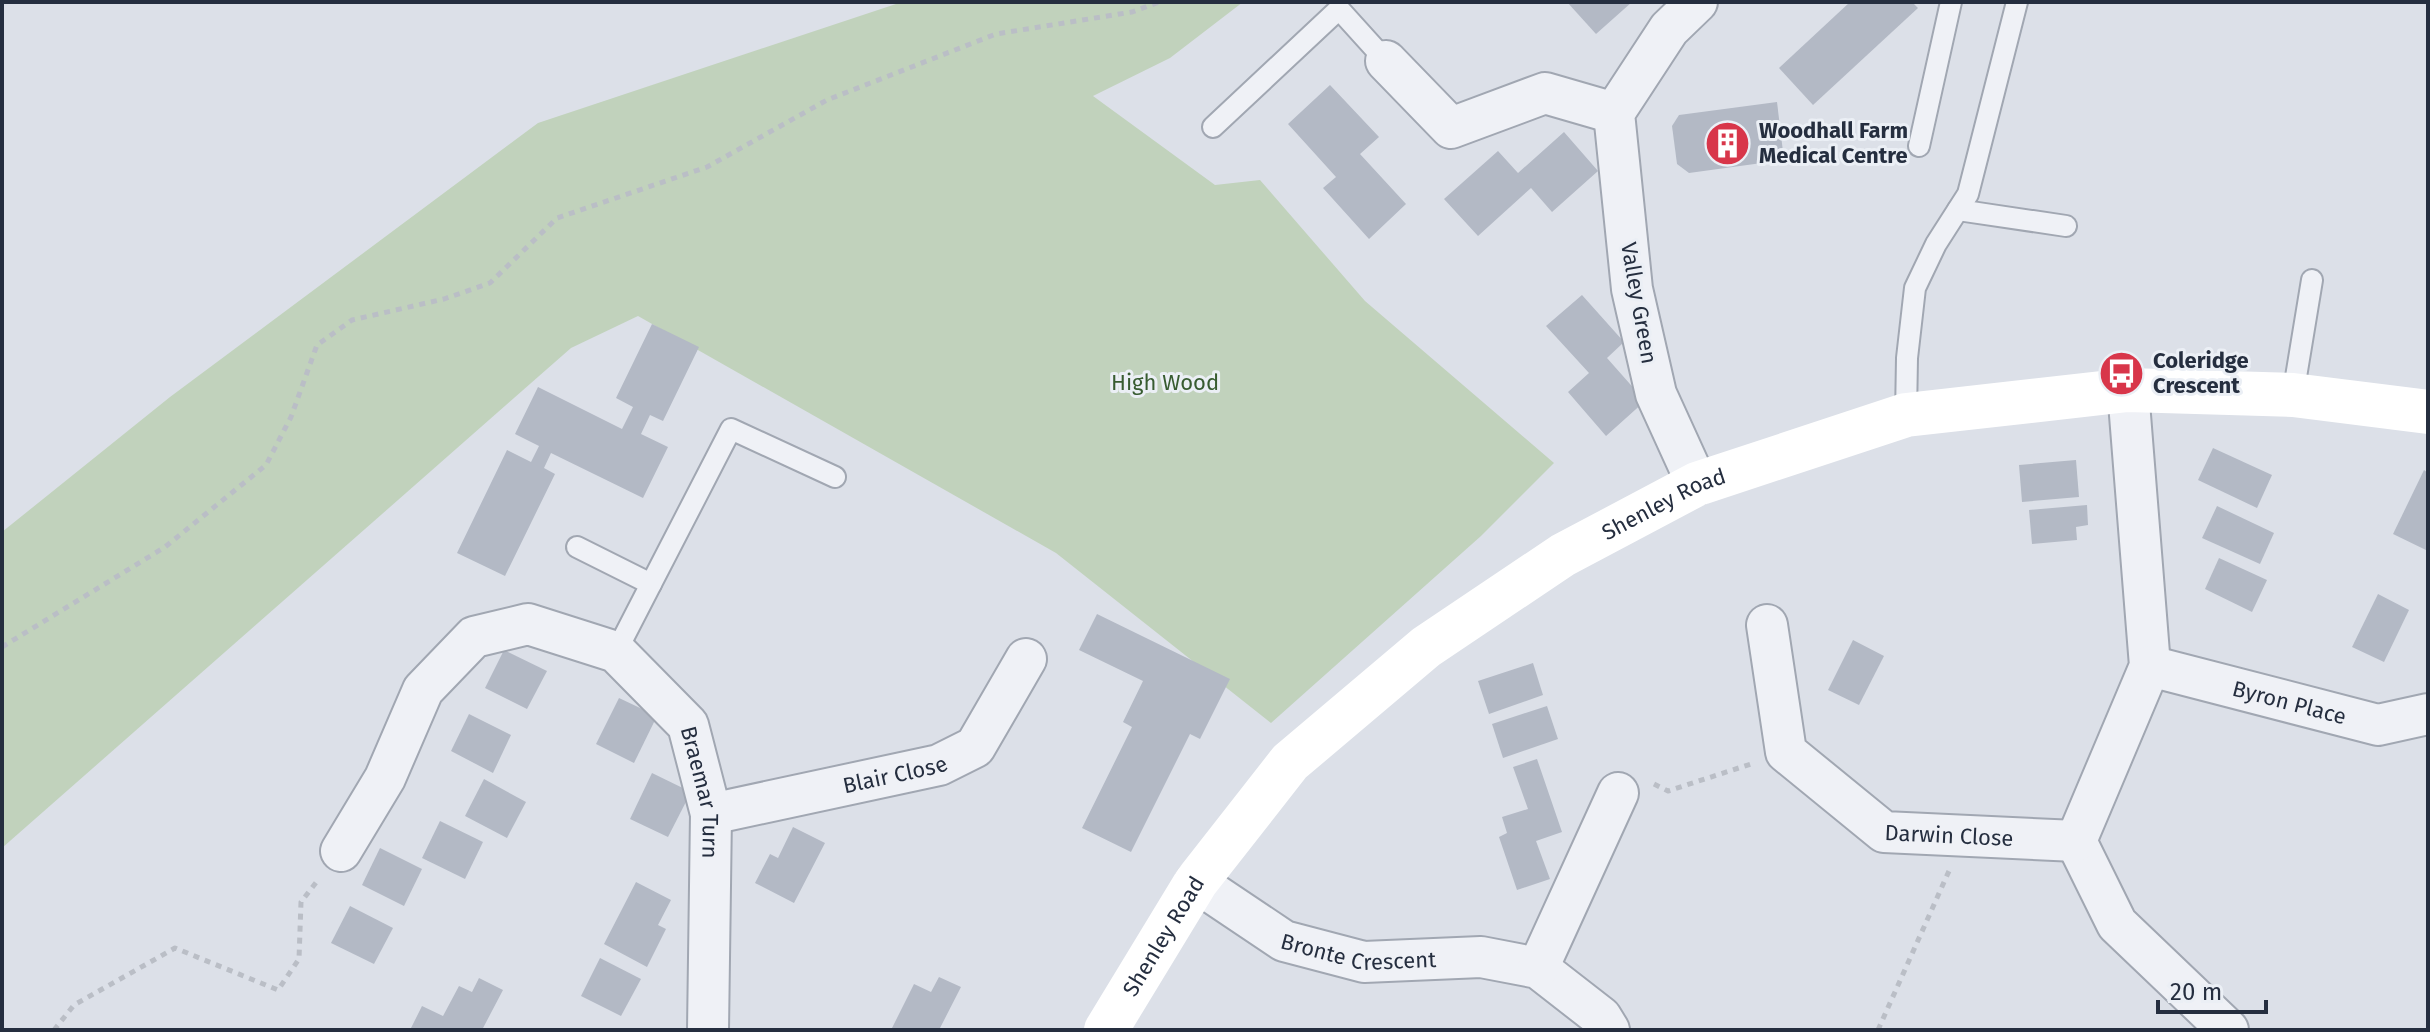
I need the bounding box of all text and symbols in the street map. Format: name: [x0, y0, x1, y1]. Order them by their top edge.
place label: Woodhall Farm Medical Centre: [1759, 117, 1908, 169]
building icon: Woodhall Farm Medical Centre: [1704, 119, 1752, 167]
street label: Valley Green: [1615, 240, 1663, 366]
place label: Coleridge Crescent: [2153, 347, 2249, 399]
bus stop icon: Coleridge Crescent: [2098, 349, 2146, 397]
park label: High Wood: [1111, 369, 1219, 396]
street label: Shenley Road: [1597, 462, 1729, 546]
street label: Byron Place: [2230, 674, 2349, 730]
street label: Braemar Turn: [675, 723, 725, 859]
street label: Blair Close: [840, 749, 952, 799]
street label: Darwin Close: [1884, 819, 2014, 852]
street label: Shenley Road: [1116, 871, 1210, 1001]
street label: Bronte Crescent: [1278, 927, 1437, 976]
scale bar: [2158, 964, 2266, 1014]
text: 20 m: [2170, 978, 2222, 1006]

